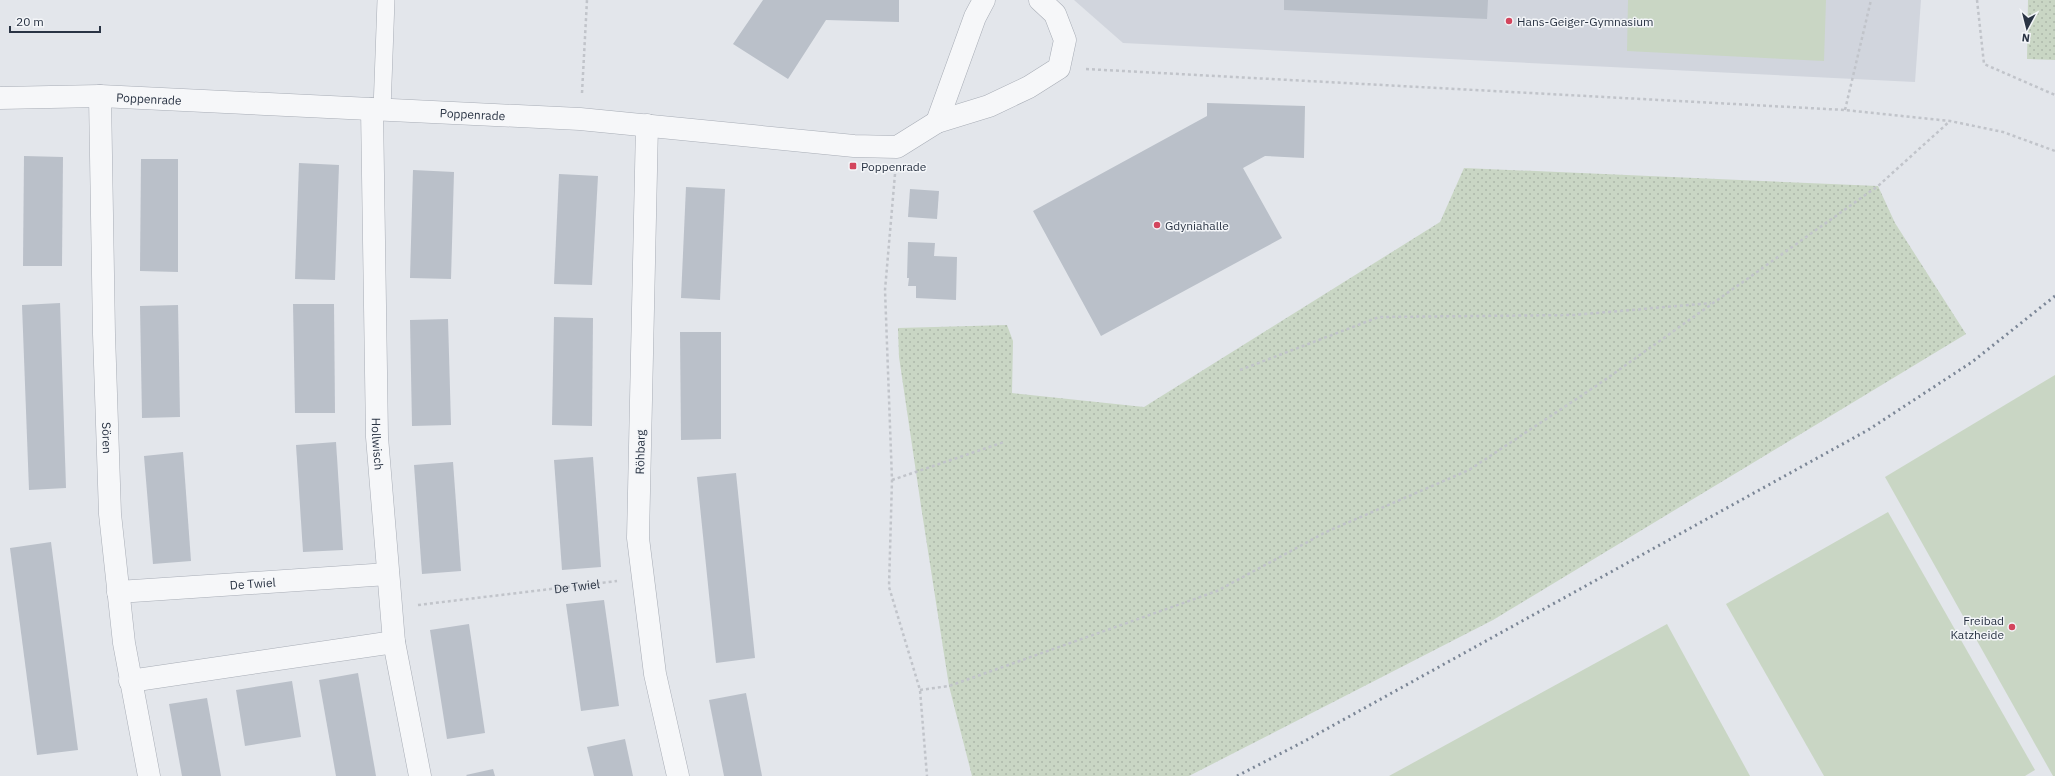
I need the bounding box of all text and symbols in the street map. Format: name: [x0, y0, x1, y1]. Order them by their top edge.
scale bar: [10, 8, 100, 34]
north arrow: [2007, 8, 2047, 48]
text: 20 m: [16, 14, 44, 29]
place label: Hans-Geiger-Gymnasium: [1517, 14, 1653, 29]
marker: Hans-Geiger-Gymnasium: [1504, 16, 1514, 26]
text: N: [2021, 30, 2031, 45]
street label: Poppenrade: [116, 89, 182, 107]
street label: Poppenrade: [439, 105, 506, 123]
place label: Poppenrade: [861, 159, 927, 174]
marker: Poppenrade: [848, 161, 858, 171]
place label: Gdyniahalle: [1165, 218, 1229, 233]
marker: Gdyniahalle: [1152, 220, 1162, 230]
street label: Hollwisch: [369, 418, 387, 471]
street label: Sören: [99, 422, 115, 454]
street label: Röhbarg: [632, 429, 648, 475]
street label: De Twiel: [229, 574, 276, 592]
street label: De Twiel: [553, 576, 601, 596]
place label: Freibad Katzheide: [1950, 613, 2004, 642]
marker: Freibad Katzheide: [2007, 622, 2017, 632]

